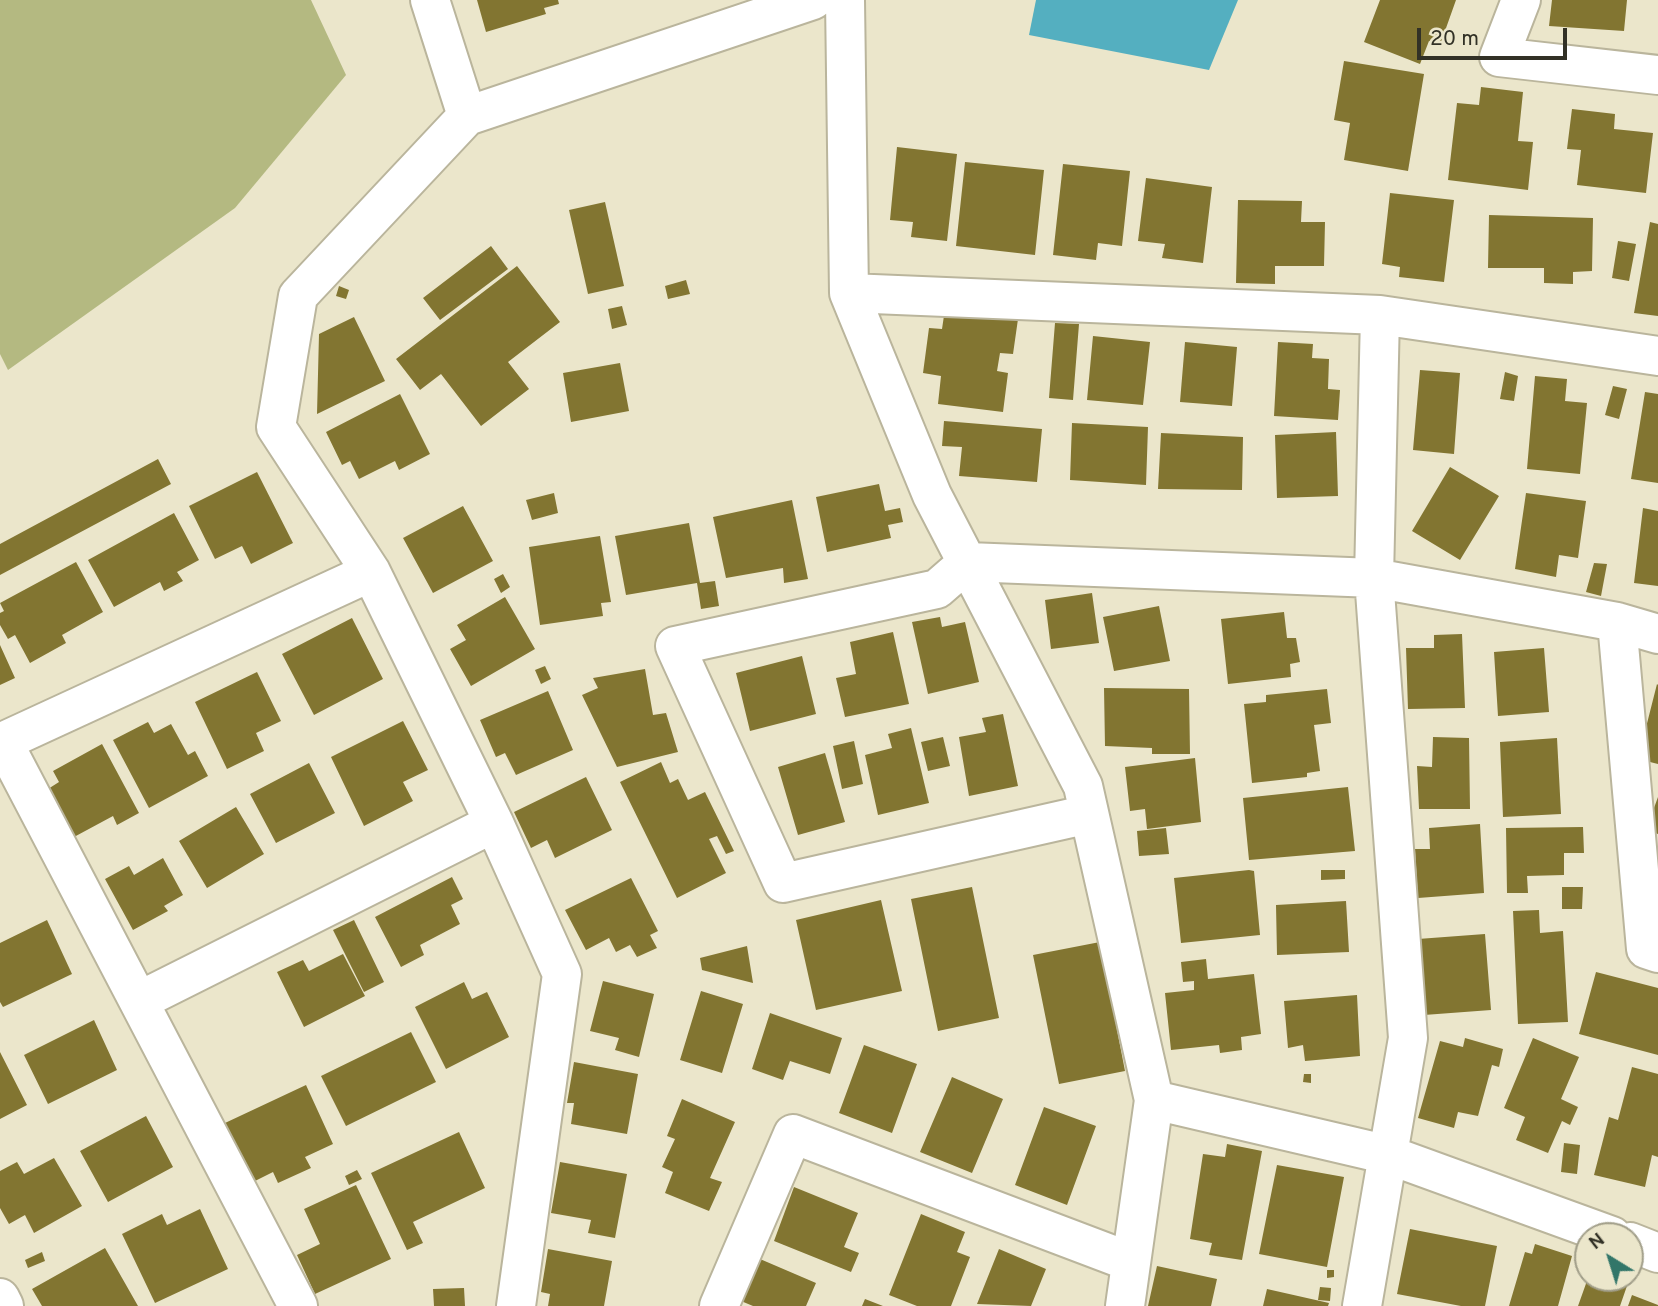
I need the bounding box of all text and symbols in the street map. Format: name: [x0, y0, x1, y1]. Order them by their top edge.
scale bar: [1420, 14, 1570, 58]
text: 20 m: [1430, 26, 1479, 53]
north arrow: [1574, 1222, 1644, 1292]
text: N: [1585, 1228, 1610, 1256]

